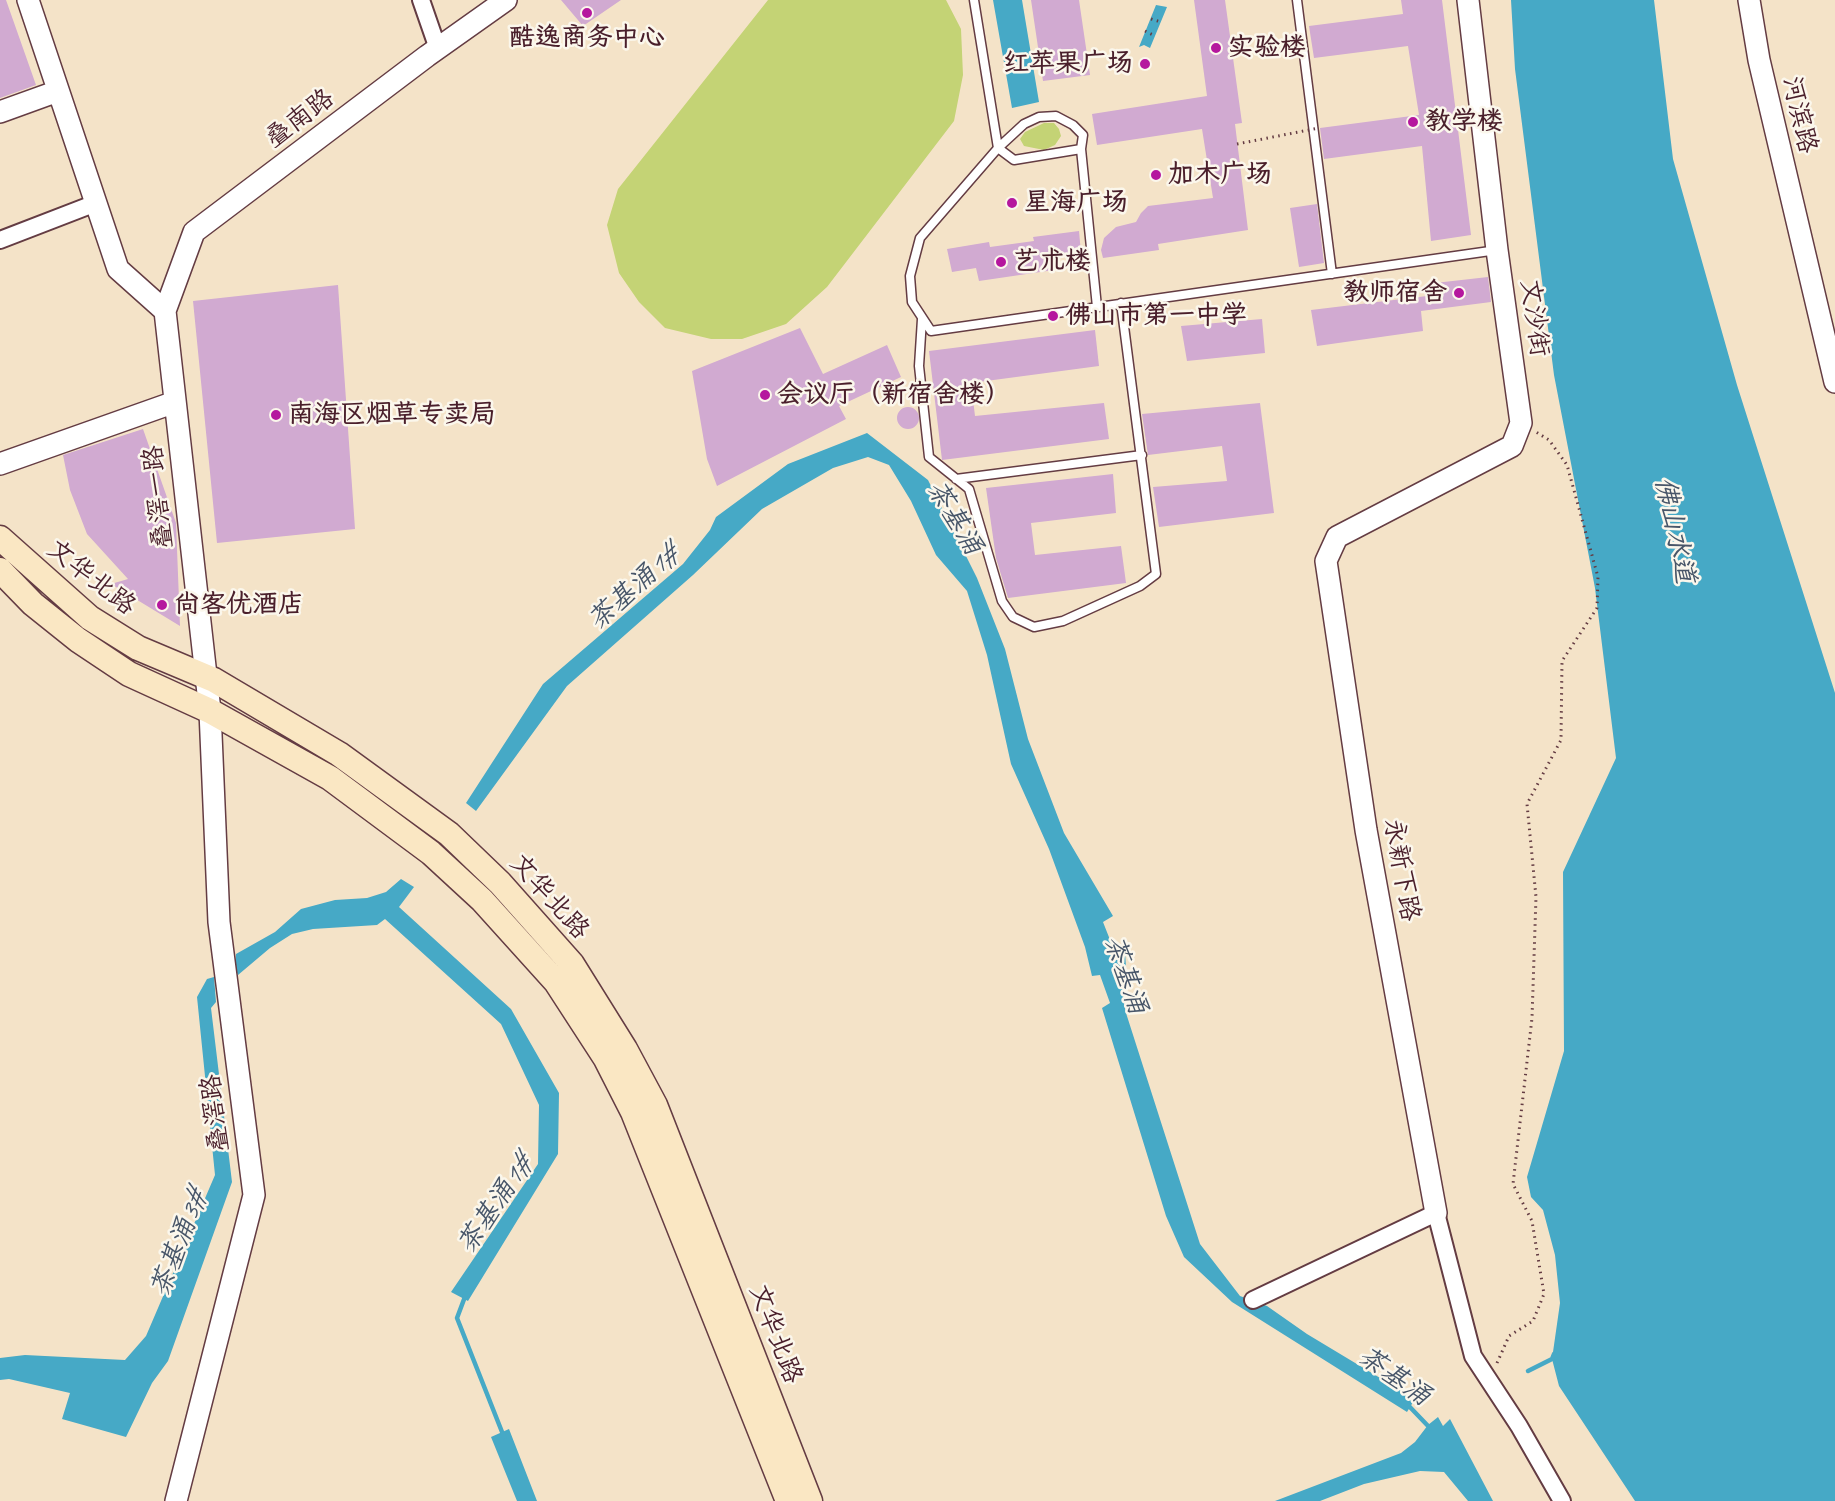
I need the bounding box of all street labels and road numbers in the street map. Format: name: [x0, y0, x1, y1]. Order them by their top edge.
street label: 河滨路: [1775, 73, 1823, 157]
street label: 叠南路: [259, 83, 341, 155]
street label: 文沙街: [1513, 277, 1555, 359]
street label: 叠滘一路: [138, 444, 180, 550]
street label: 文华北路: [40, 534, 142, 622]
street label: 永新下路: [1377, 816, 1425, 924]
street label: 文华北路: [503, 848, 595, 946]
street label: 叠滘路: [196, 1072, 236, 1154]
street label: 文华北路: [742, 1280, 808, 1388]

